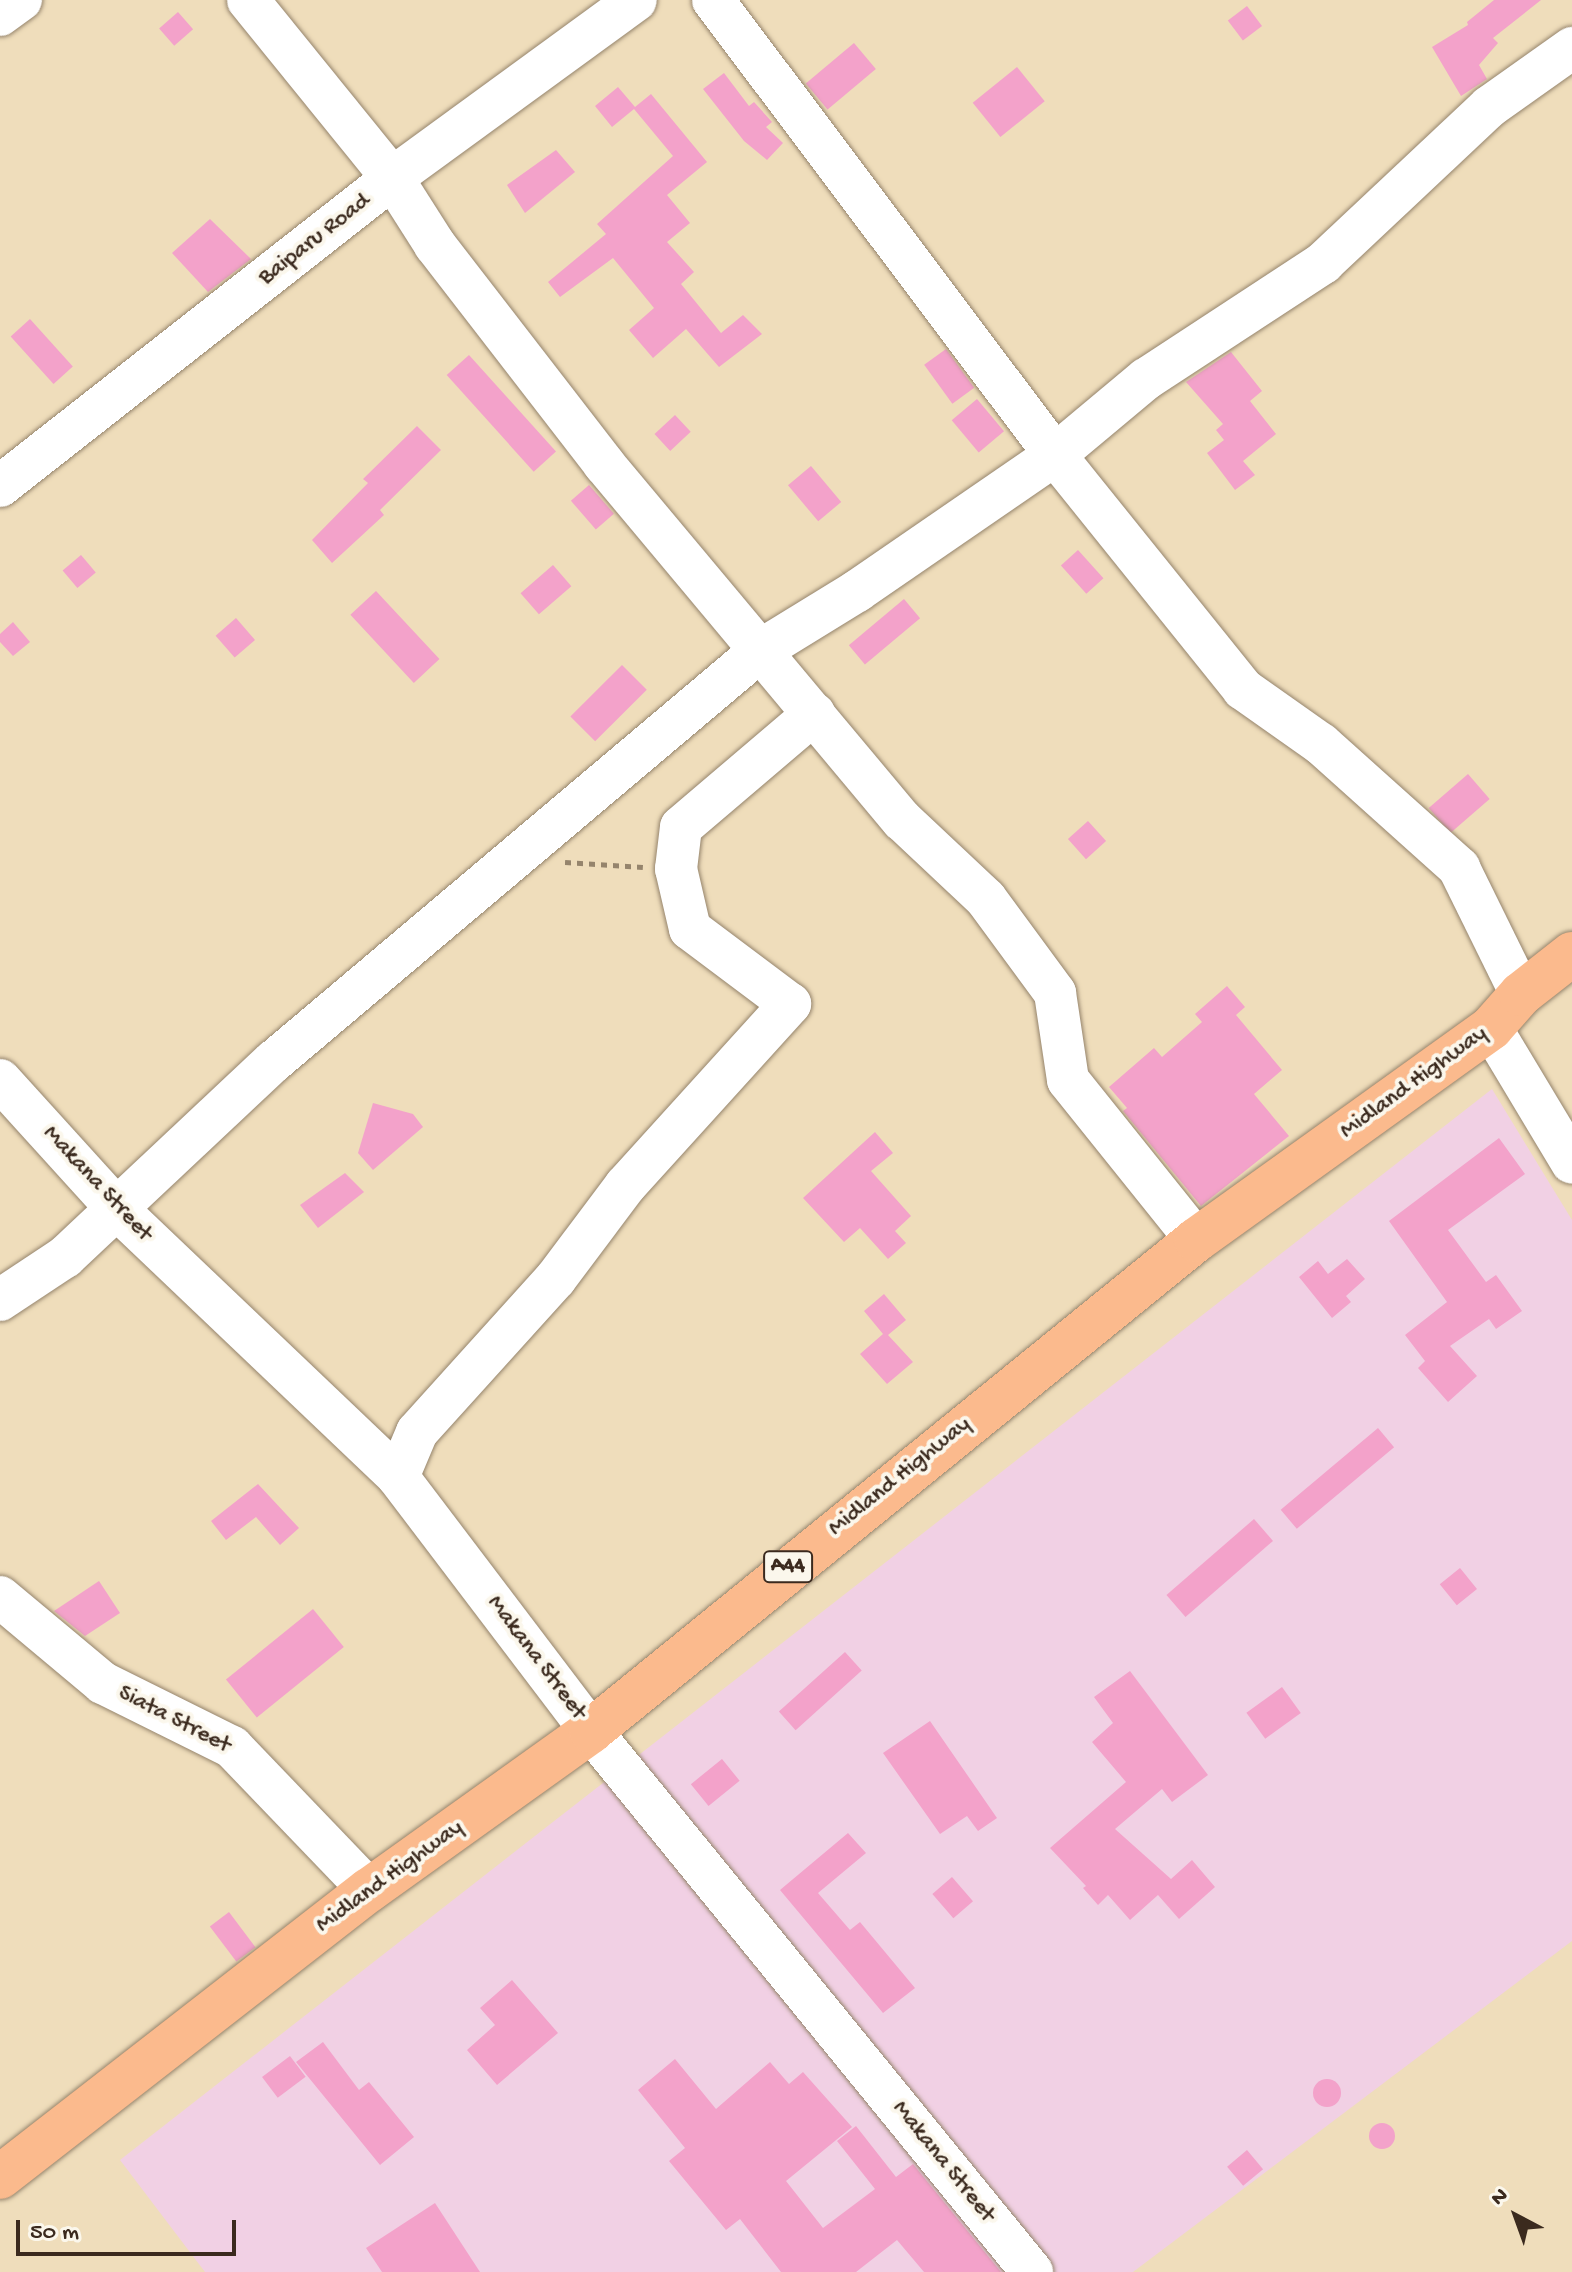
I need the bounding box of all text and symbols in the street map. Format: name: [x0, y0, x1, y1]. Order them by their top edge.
street label: Baiparu Road: [253, 187, 377, 293]
street label: Midland Highway: [1335, 1020, 1493, 1146]
street label: Makana Street: [36, 1120, 158, 1248]
street label: Midland Highway: [823, 1411, 977, 1543]
road number: A44: [762, 1549, 814, 1585]
street label: Makana Street: [480, 1590, 592, 1726]
street label: Siata Street: [113, 1679, 235, 1761]
street label: Midland Highway: [311, 1814, 469, 1940]
street label: Makana Street: [885, 2095, 1001, 2229]
north arrow: [1476, 2176, 1556, 2256]
text: N: [1486, 2183, 1514, 2212]
scale bar: [20, 2204, 240, 2254]
text: 50 m: [30, 2219, 79, 2248]

